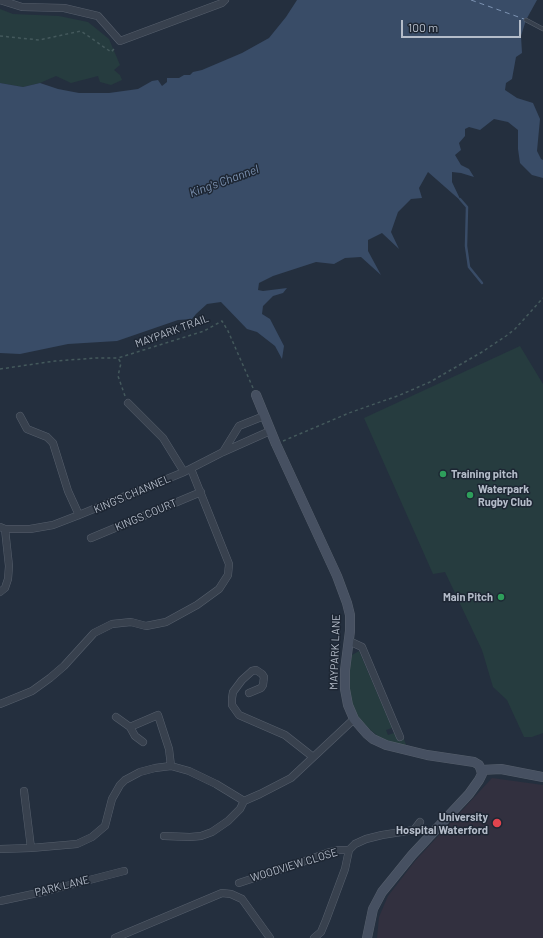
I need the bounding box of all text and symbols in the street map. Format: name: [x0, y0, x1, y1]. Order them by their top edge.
scale bar: [403, 12, 523, 38]
text: 100 m: [408, 20, 438, 34]
water label: King's Channel: [187, 162, 261, 200]
street label: MAYPARK TRAIL: [133, 312, 211, 350]
place label: Training pitch: [451, 467, 518, 481]
marker: Training pitch: [438, 469, 448, 479]
street label: KING'S CHANNEL: [92, 472, 172, 516]
place label: Waterpark Rugby Club: [478, 482, 532, 508]
marker: Waterpark Rugby Club: [465, 490, 475, 500]
street label: KINGS COURT: [113, 496, 179, 534]
place label: Main Pitch: [443, 590, 493, 604]
marker: Main Pitch: [496, 592, 506, 602]
street label: MAYPARK LANE: [327, 614, 343, 690]
place label: University Hospital Waterford: [396, 810, 488, 836]
marker: University Hospital Waterford: [491, 817, 503, 829]
street label: WOODVIEW CLOSE: [249, 845, 339, 885]
street label: PARK LANE: [33, 873, 91, 899]

